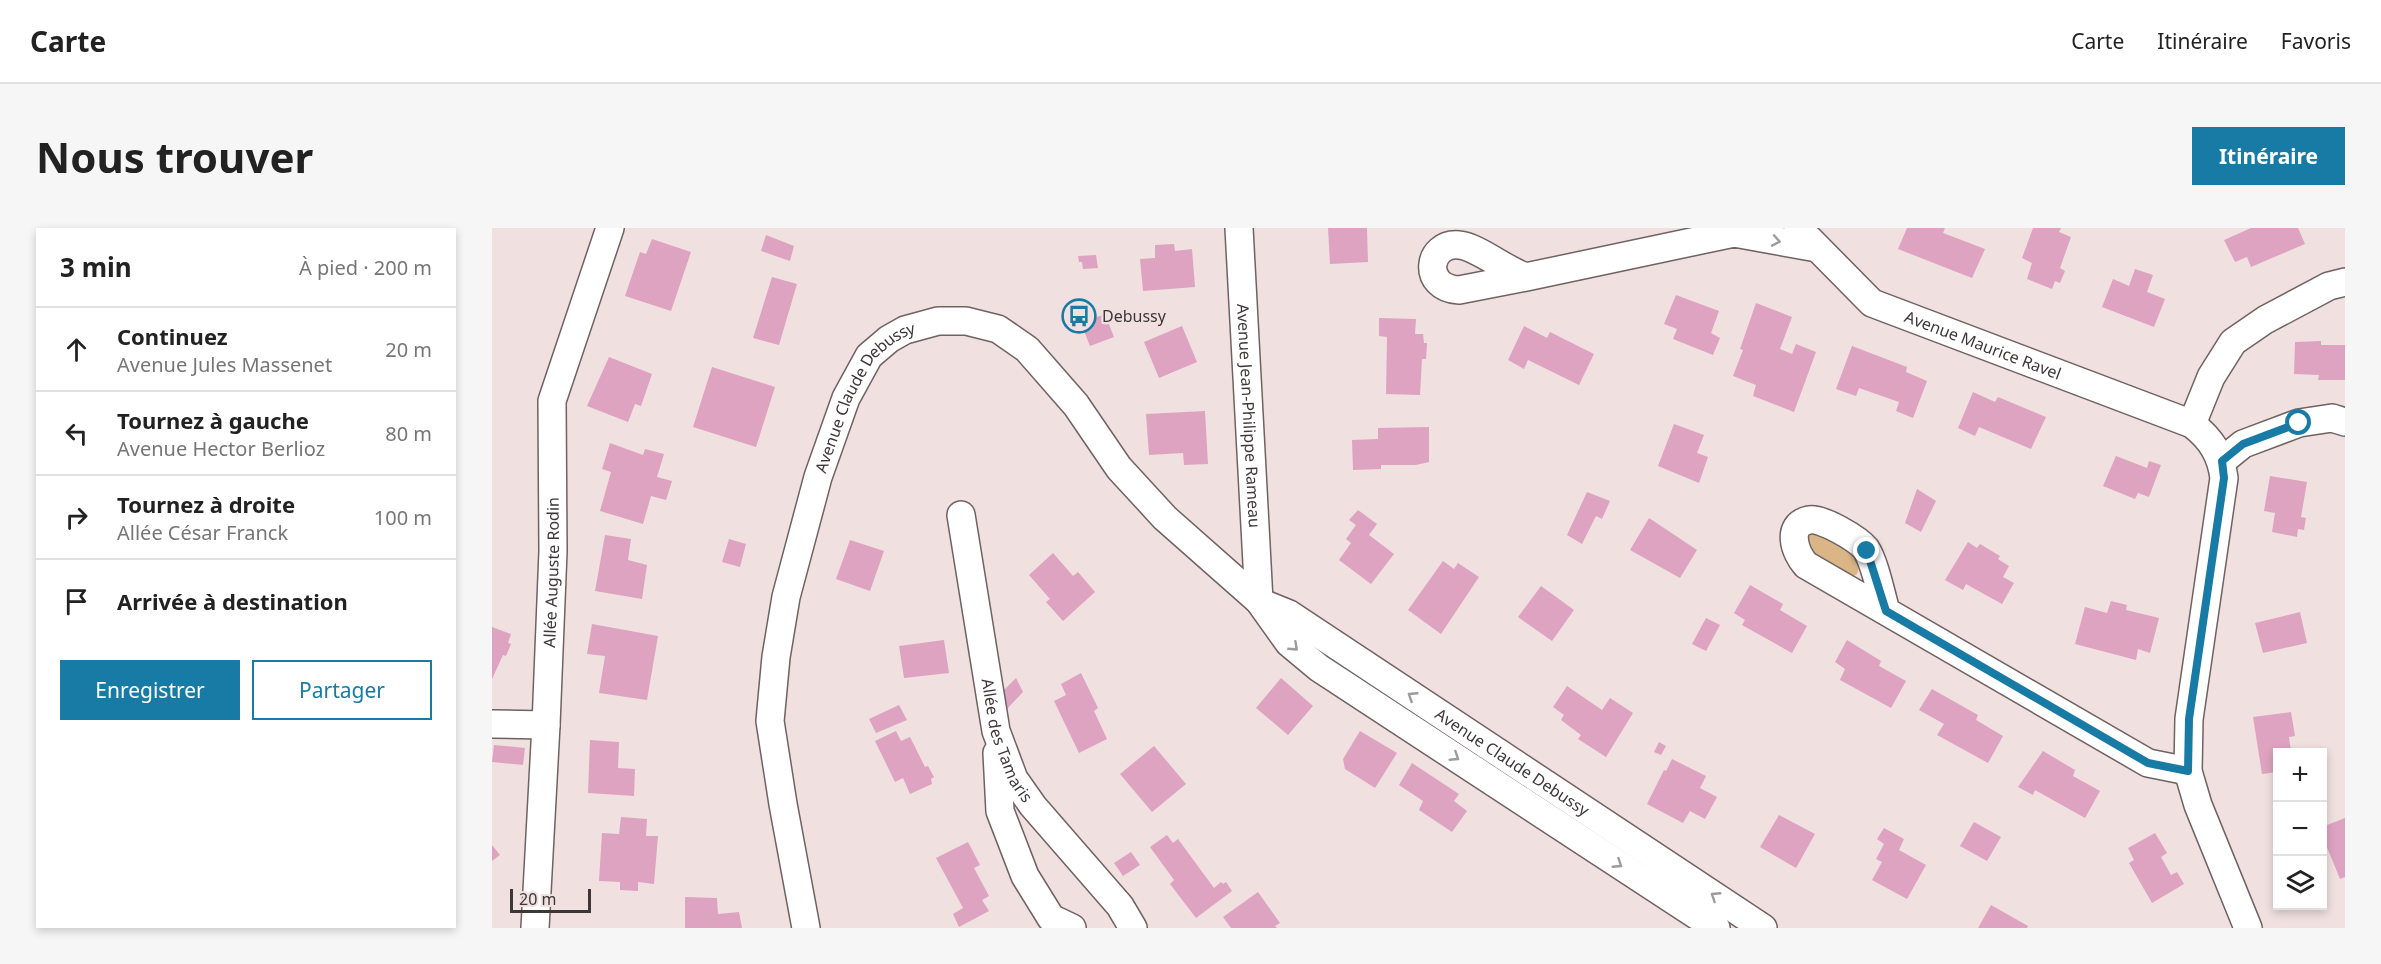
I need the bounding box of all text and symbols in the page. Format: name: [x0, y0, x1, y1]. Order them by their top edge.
text: Carte: [30, 22, 106, 60]
text: Carte: [2071, 27, 2124, 55]
text: Itinéraire: [2157, 27, 2248, 55]
text: Favoris: [2281, 27, 2351, 55]
button: Itinéraire: [2192, 127, 2345, 185]
text: Nous trouver: [36, 128, 313, 185]
one-way arrow: [1771, 234, 1781, 247]
text: 3 min: [60, 249, 132, 285]
text: À pied · 200 m: [299, 254, 432, 281]
bus stop icon: Debussy: [1061, 298, 1097, 334]
street label: Avenue Jean-Philippe Rameau: [1232, 303, 1266, 528]
place label: Debussy: [1102, 305, 1167, 327]
street label: Avenue Maurice Ravel: [1902, 305, 2064, 385]
street label: Avenue Claude Debussy: [809, 317, 918, 476]
text: Continuez: [117, 321, 228, 351]
icon: ahead: [60, 333, 93, 366]
text: 20 m: [385, 336, 432, 363]
text: Avenue Jules Massenet: [117, 351, 332, 378]
text: Tournez à gauche: [117, 405, 309, 435]
route start: [2285, 409, 2311, 435]
icon: left: [60, 417, 93, 450]
text: 80 m: [385, 420, 432, 447]
text: Avenue Hector Berlioz: [117, 435, 325, 462]
text: Tournez à droite: [117, 489, 295, 519]
street label: Allée Auguste Rodin: [538, 497, 564, 648]
icon: right: [60, 501, 93, 534]
text: 100 m: [374, 504, 432, 531]
text: Allée César Franck: [117, 519, 288, 546]
route end: [1853, 537, 1879, 563]
icon: arrive: [60, 585, 93, 618]
text: Arrivée à destination: [117, 586, 348, 616]
one-way arrow: [1288, 640, 1298, 651]
button: Enregistrer: [60, 660, 240, 720]
button: Partager: [252, 660, 432, 720]
street label: Allée des Tamaris: [977, 677, 1038, 807]
one-way arrow: [1407, 692, 1418, 703]
street label: Avenue Claude Debussy: [1431, 703, 1594, 821]
map controls: [2273, 748, 2327, 910]
button: +: [2273, 748, 2327, 802]
one-way arrow: [1448, 750, 1459, 761]
button: −: [2273, 802, 2327, 856]
button: layers: [2273, 856, 2327, 910]
one-way arrow: [1611, 857, 1622, 868]
scale bar: [510, 886, 591, 914]
text: 20 m: [519, 888, 556, 910]
one-way arrow: [1710, 892, 1721, 903]

